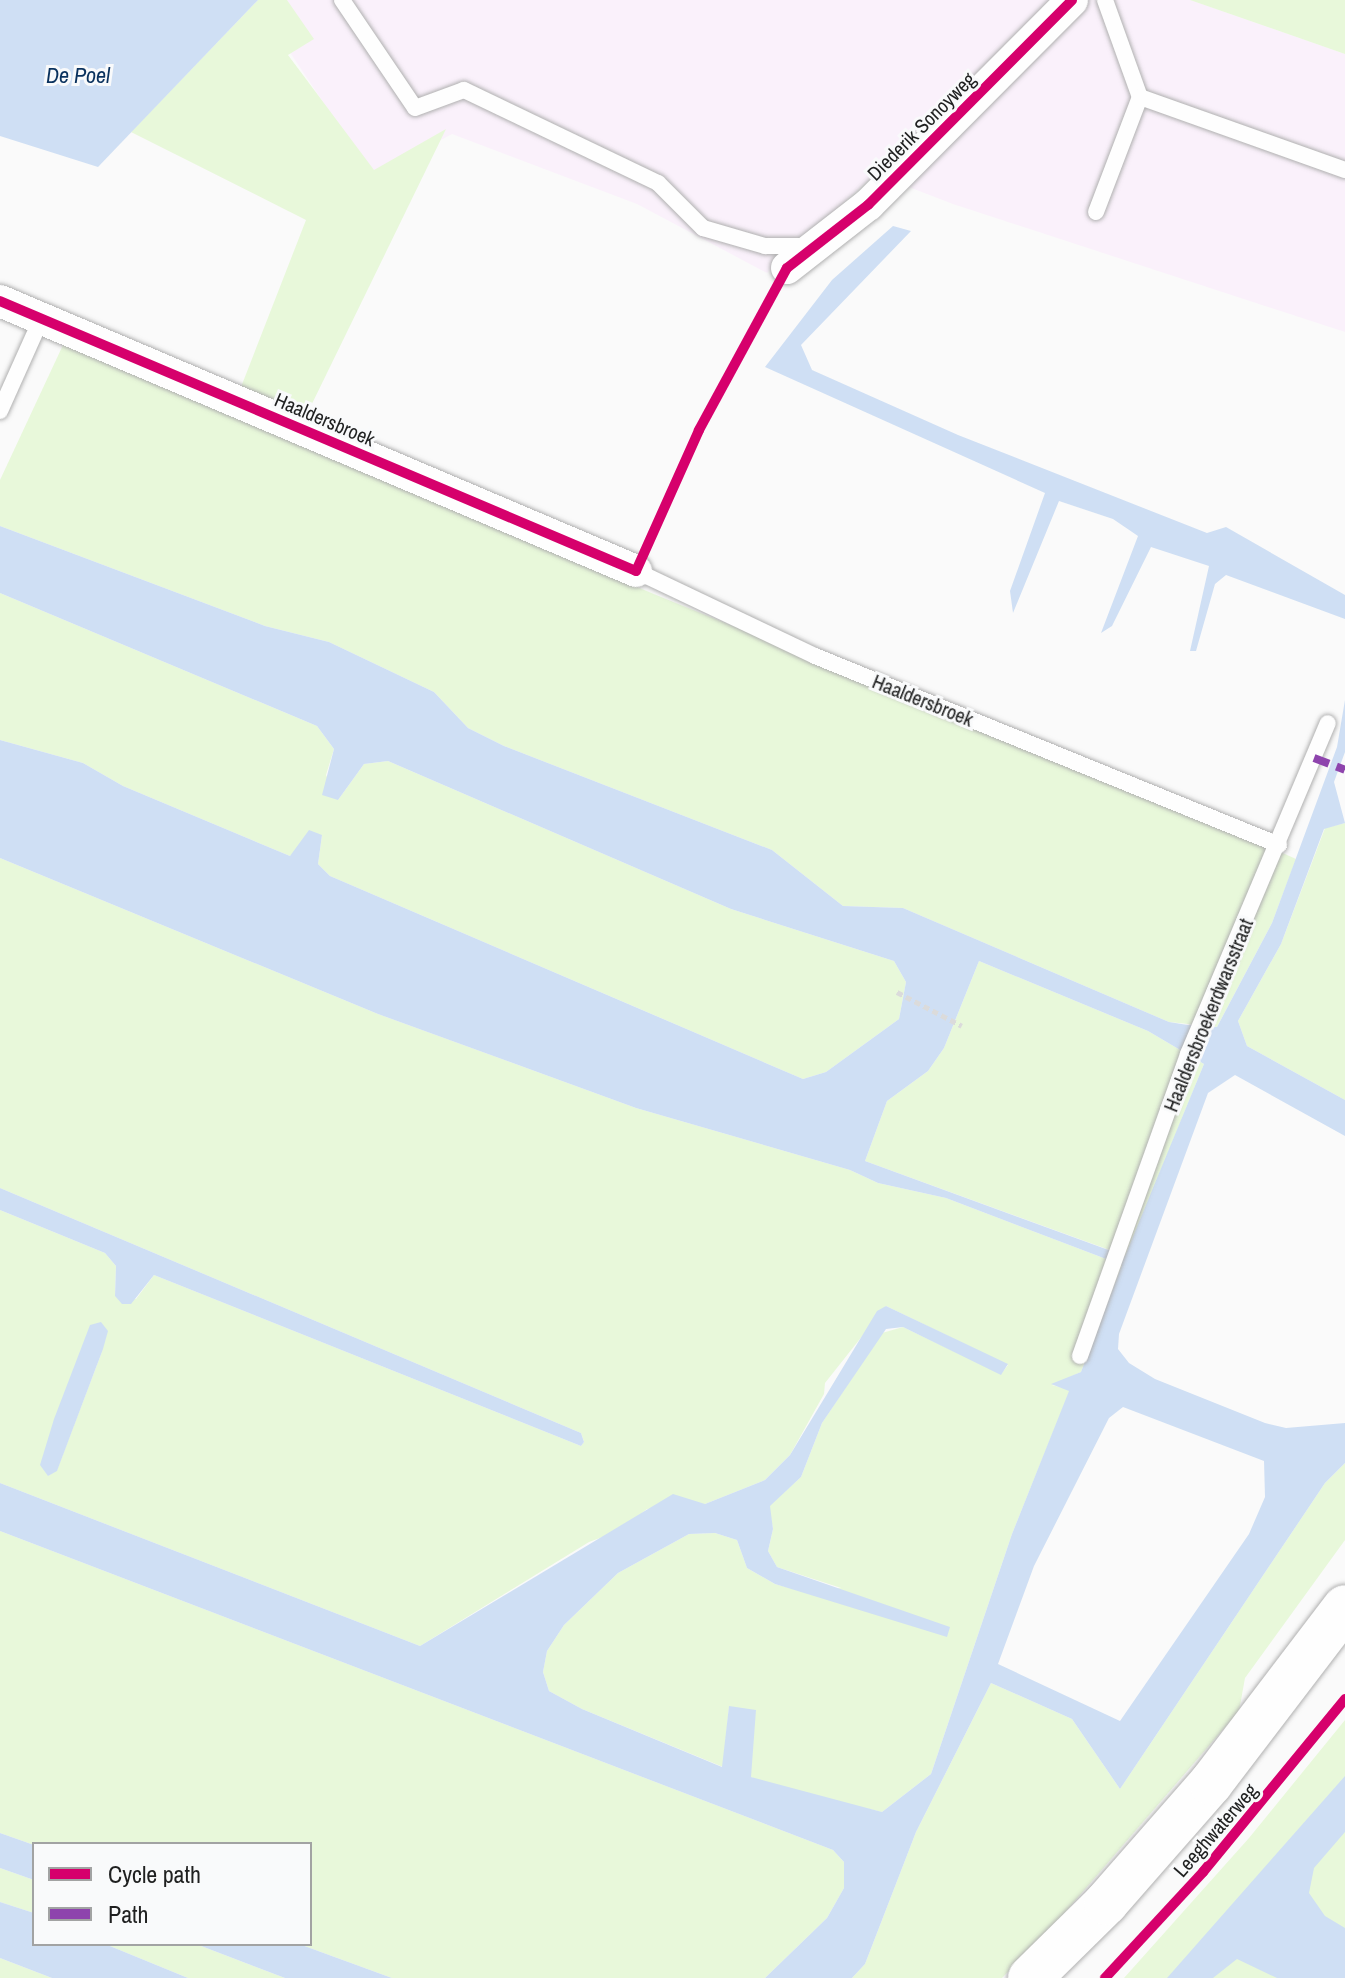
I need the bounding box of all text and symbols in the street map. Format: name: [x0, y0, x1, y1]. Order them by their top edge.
water label: De Poel: [46, 63, 110, 89]
street label: Diederik Sonoyweg: [862, 67, 980, 185]
street label: Haaldersbroek: [271, 387, 379, 451]
street label: Haaldersbroek: [869, 669, 977, 731]
street label: Haaldersbroekerdwarsstraat: [1158, 915, 1258, 1115]
street label: Leeghwaterweg: [1168, 1778, 1262, 1882]
legend: [32, 1842, 312, 1946]
text: Cycle path: [108, 1858, 201, 1890]
text: Path: [108, 1898, 149, 1930]

